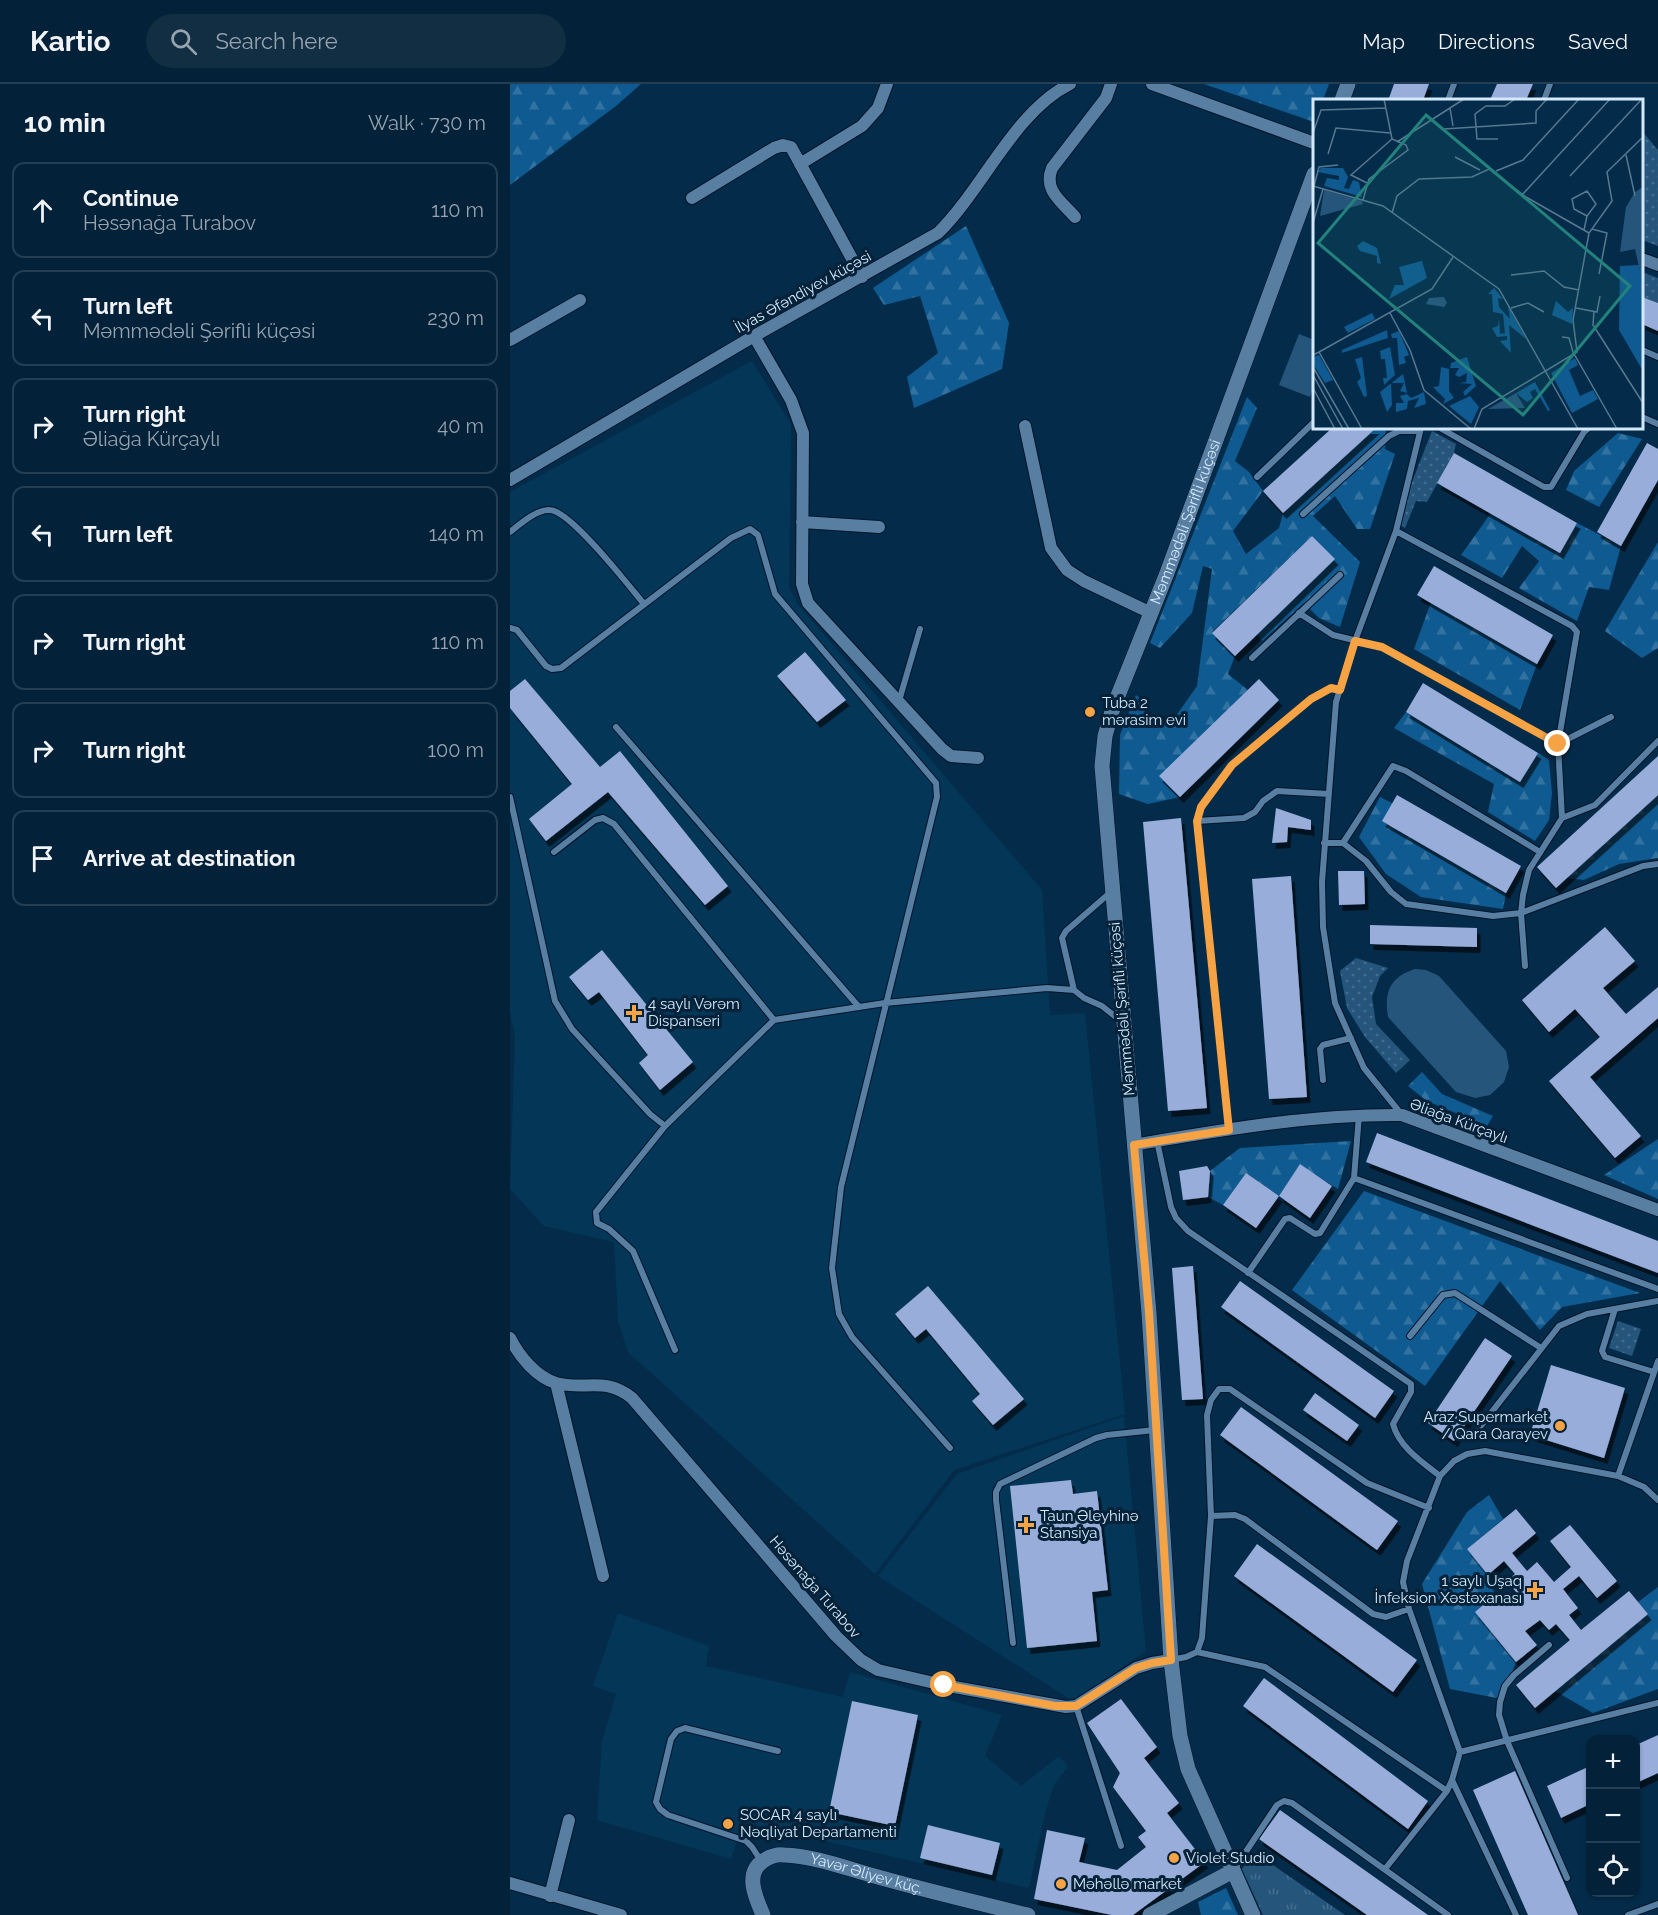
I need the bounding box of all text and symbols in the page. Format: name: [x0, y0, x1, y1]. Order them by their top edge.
search box: [146, 14, 566, 68]
text: Kartio: [30, 25, 110, 58]
icon: search: [167, 25, 200, 58]
text: Search here: [215, 28, 338, 54]
text: Map: [1362, 29, 1405, 54]
text: Directions: [1438, 29, 1535, 54]
text: Saved: [1568, 29, 1628, 54]
inset map: [1313, 99, 1643, 429]
text: 10 min: [24, 108, 106, 138]
text: Walk · 730 m: [368, 111, 486, 135]
text: Continue: [83, 185, 179, 211]
icon: ahead: [26, 194, 59, 227]
text: 110 m: [431, 198, 484, 222]
text: Həsənağa Turabov: [83, 211, 256, 235]
street label: İlyas Əfəndiyev küçəsi: [731, 246, 874, 337]
text: Turn left: [83, 293, 173, 319]
icon: left: [26, 302, 59, 335]
text: 230 m: [427, 306, 484, 330]
text: Məmmədəli Şərifli küçəsi: [83, 319, 315, 343]
text: Turn right: [83, 401, 186, 427]
icon: right: [26, 410, 59, 443]
text: 40 m: [437, 414, 484, 438]
text: Əliağa Kürçaylı: [83, 427, 220, 451]
street label: Məmmədəli Şərifli küçəsi: [1146, 437, 1224, 607]
icon: left: [26, 518, 59, 551]
text: Turn left: [83, 521, 173, 547]
text: 140 m: [429, 522, 484, 546]
icon: right: [26, 626, 59, 659]
text: Turn right: [83, 629, 186, 655]
text: 110 m: [431, 630, 484, 654]
place label: Tuba 2 mərasim evi: [1102, 694, 1186, 729]
marker: Tuba 2 mərasim evi: [1083, 705, 1097, 719]
route end: [1544, 730, 1570, 756]
icon: right: [26, 734, 59, 767]
text: Turn right: [83, 737, 186, 763]
text: 100 m: [427, 738, 484, 762]
icon: arrive: [26, 842, 59, 875]
text: Arrive at destination: [83, 845, 296, 871]
street label: Məmmədəli Şərifli küçəsi: [1105, 921, 1139, 1097]
place label: 4 saylı Vərəm Dispanseri: [648, 995, 740, 1030]
marker: 4 saylı Vərəm Dispanseri: [625, 1004, 643, 1022]
street label: Əliağa Kürçaylı: [1408, 1095, 1510, 1147]
place label: Araz Supermarket / Qara Qarayev: [1423, 1408, 1548, 1443]
marker: Araz Supermarket / Qara Qarayev: [1553, 1419, 1567, 1433]
place label: Taun Əleyhinə Stansiya: [1040, 1507, 1139, 1542]
marker: Taun Əleyhinə Stansiya: [1017, 1516, 1035, 1534]
street label: Həsənağa Turabov: [766, 1532, 864, 1642]
place label: 1 saylı Uşaq İnfeksion Xəstəxanası: [1375, 1572, 1522, 1607]
marker: 1 saylı Uşaq İnfeksion Xəstəxanası: [1526, 1581, 1544, 1599]
route start: [930, 1671, 956, 1697]
map controls: [1586, 1735, 1640, 1897]
button: +: [1586, 1735, 1640, 1789]
button: −: [1586, 1789, 1640, 1843]
place label: SOCAR 4 saylı Nəqliyat Departamenti: [740, 1806, 897, 1841]
marker: SOCAR 4 saylı Nəqliyat Departamenti: [721, 1817, 735, 1831]
button: locate: [1586, 1843, 1640, 1897]
street label: Yavər Əliyev küç.: [808, 1849, 925, 1898]
place label: Violet Studio: [1186, 1849, 1275, 1867]
marker: Violet Studio: [1167, 1851, 1181, 1865]
place label: Məhəllə market: [1073, 1875, 1182, 1893]
marker: Məhəllə market: [1054, 1877, 1068, 1891]

